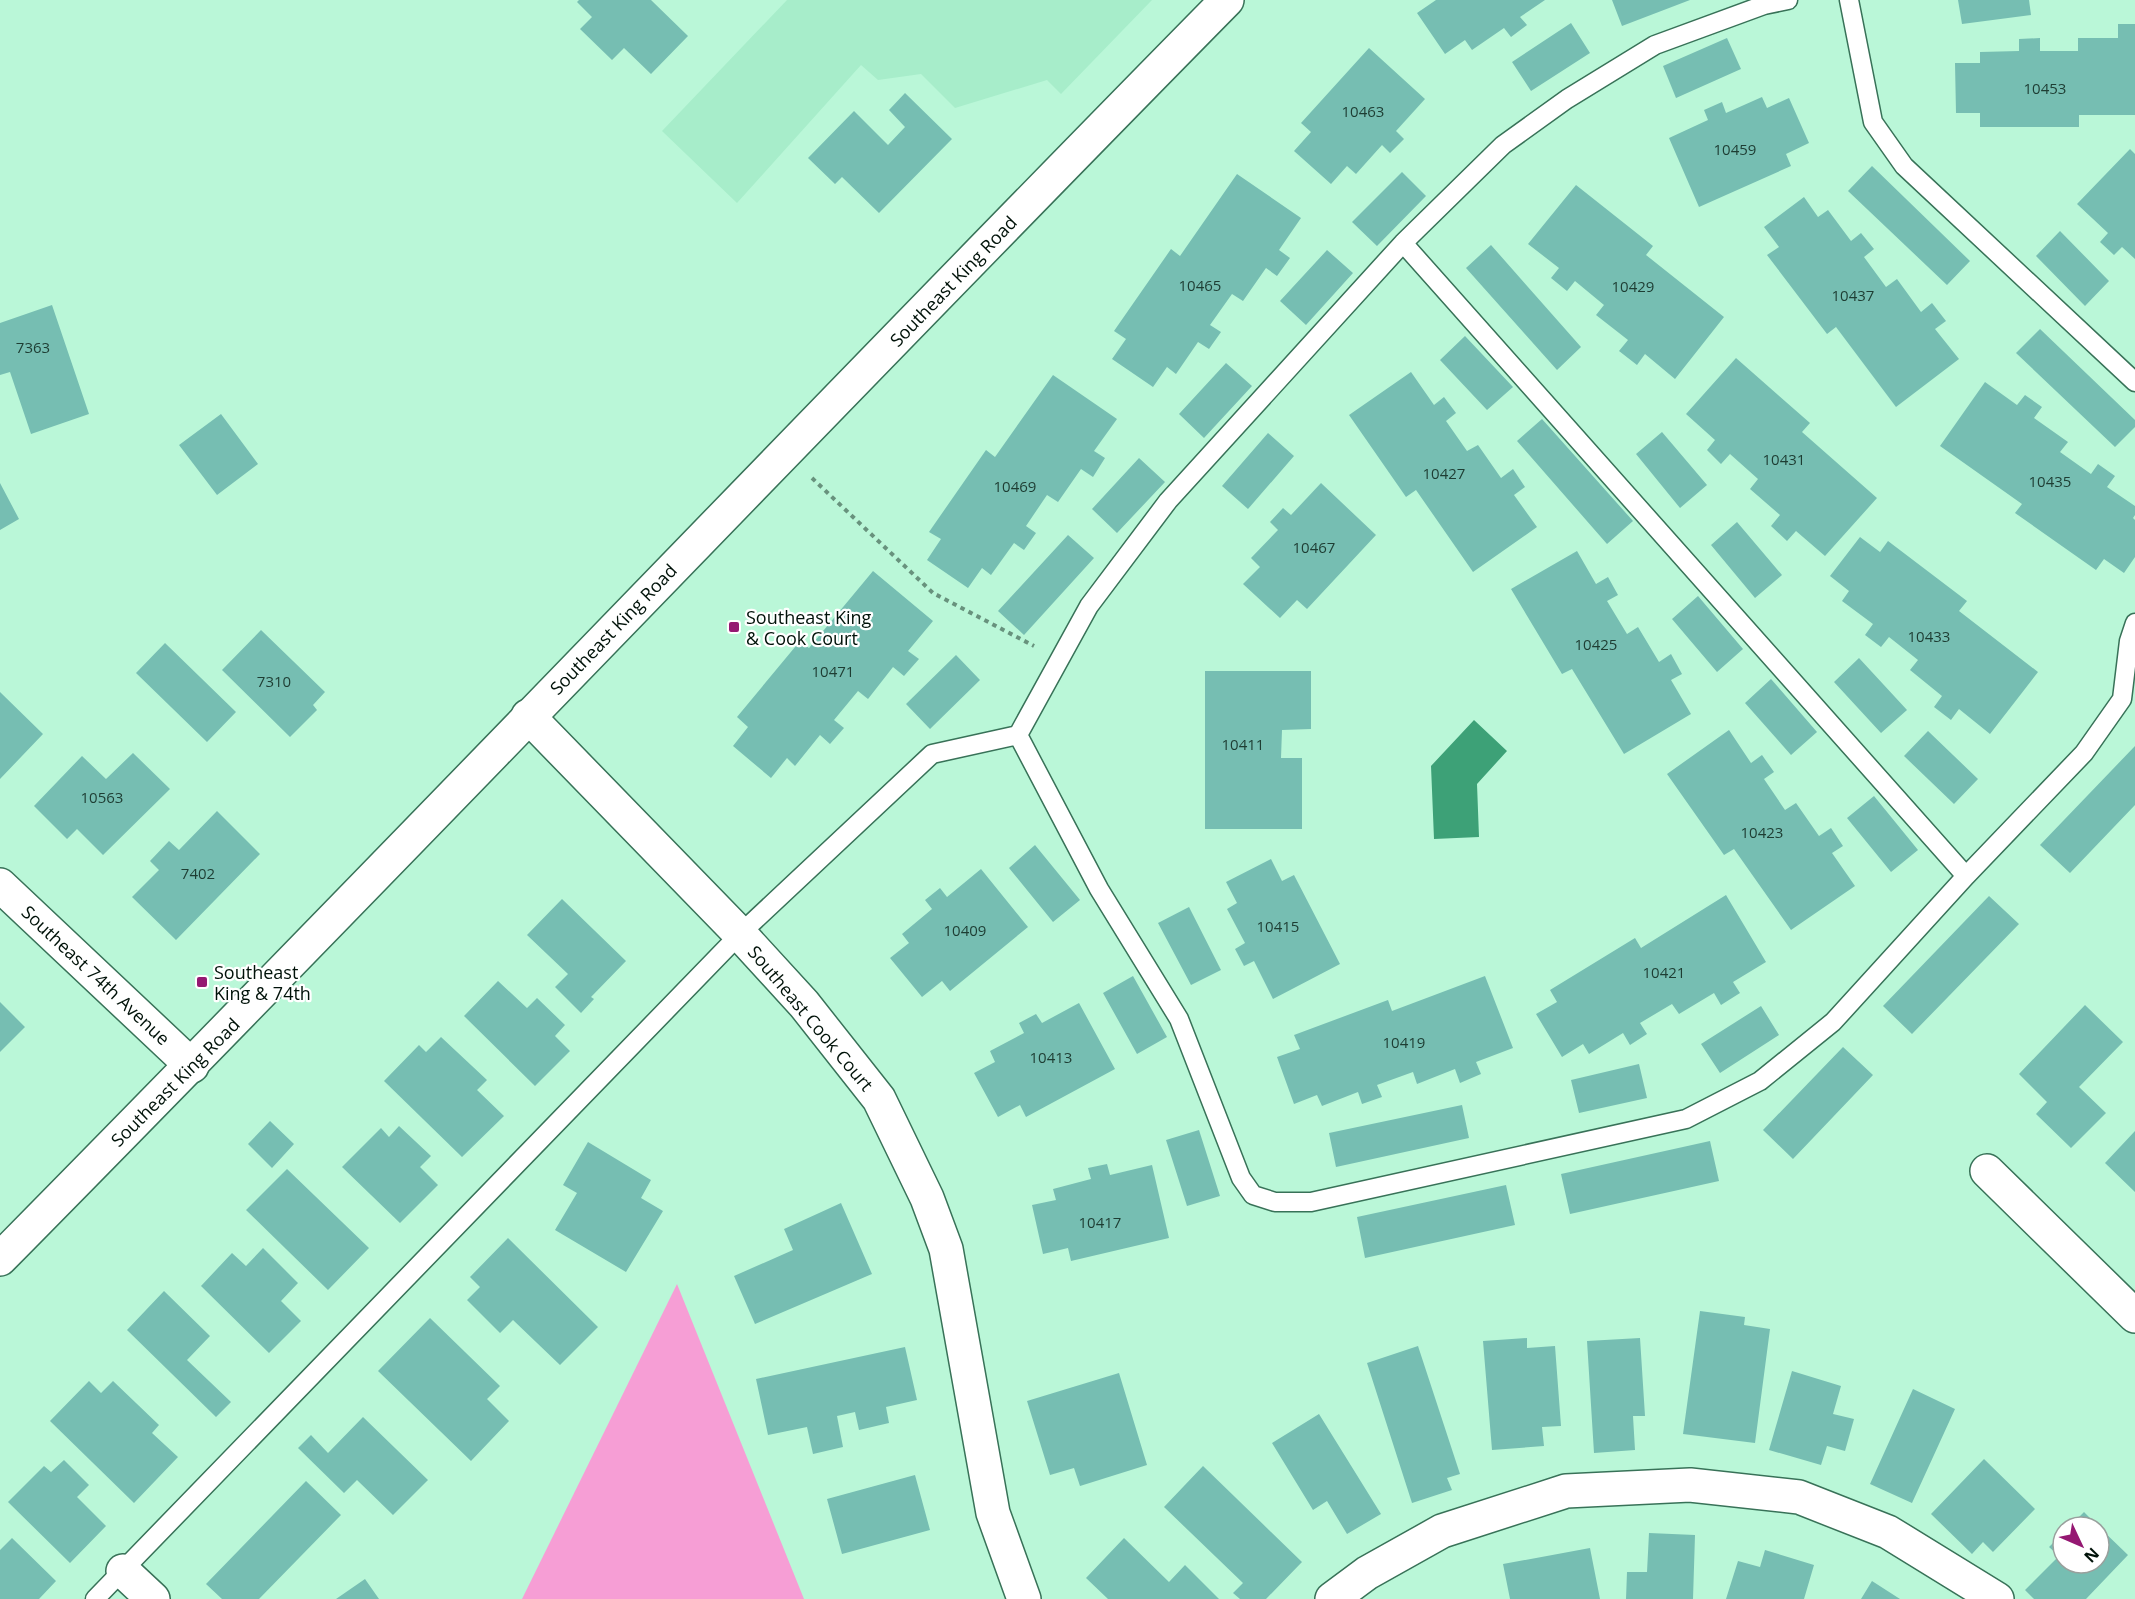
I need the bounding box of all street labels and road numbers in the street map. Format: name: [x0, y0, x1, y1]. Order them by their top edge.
street label: Southeast King Road: [884, 210, 1022, 352]
street label: Southeast King Road: [544, 558, 682, 700]
street label: Southeast 74th Avenue: [17, 900, 175, 1050]
street label: Southeast Cook Court: [743, 940, 879, 1096]
street label: Southeast King Road: [105, 1012, 245, 1152]

